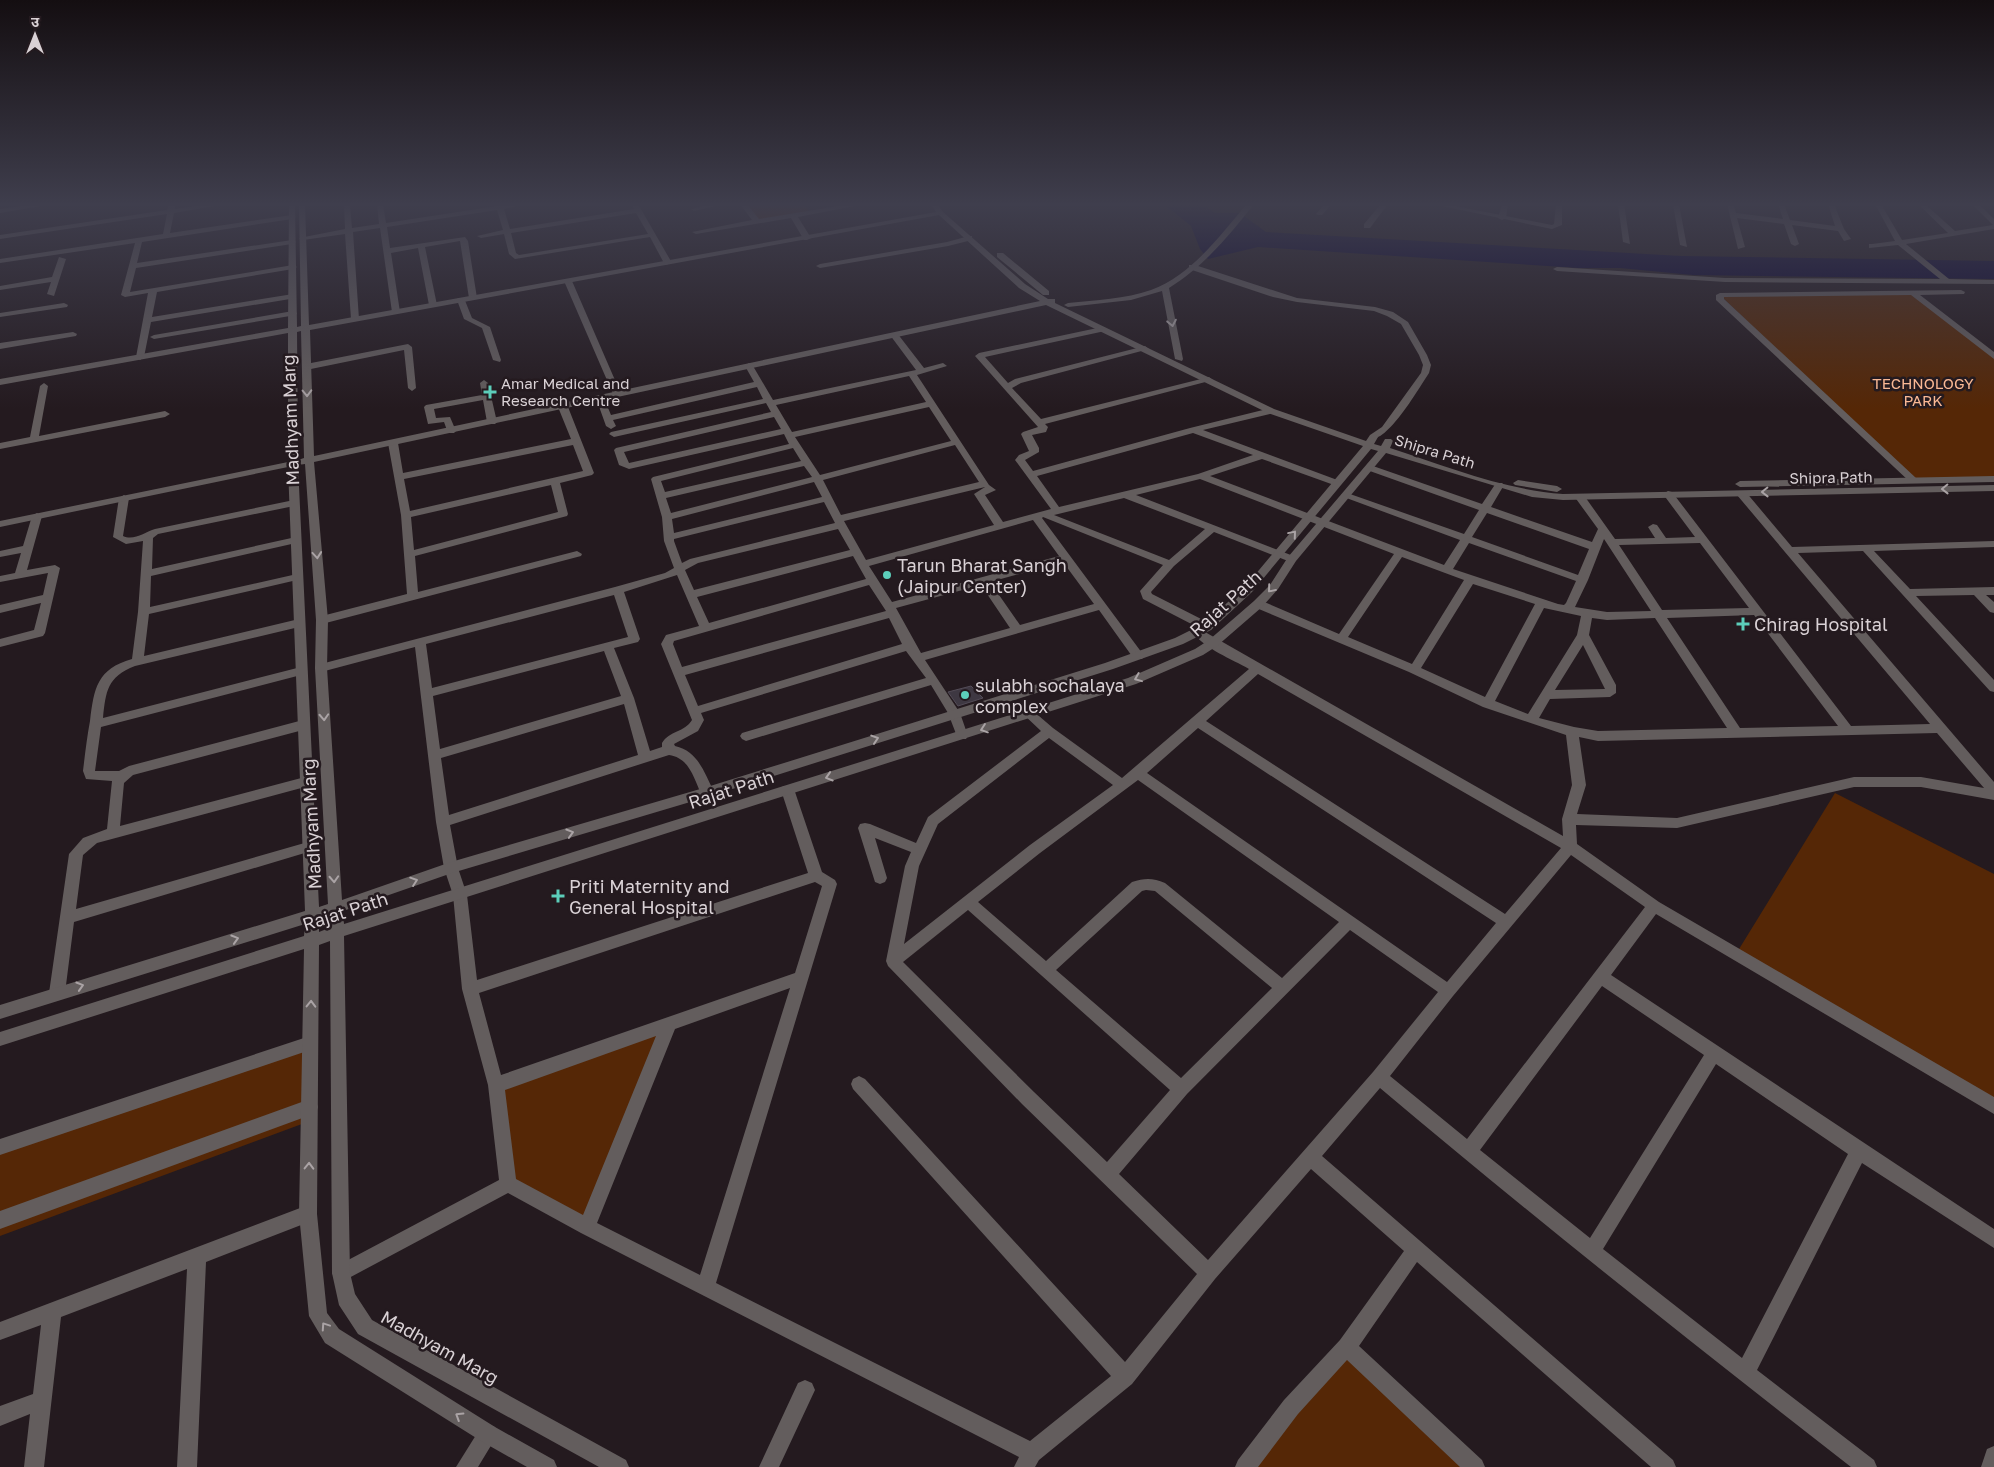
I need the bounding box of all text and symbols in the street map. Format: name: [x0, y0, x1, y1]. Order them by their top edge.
north arrow: [10, 10, 60, 60]
text: उ: [31, 13, 40, 30]
one-way arrow: [1166, 319, 1176, 327]
street label: Madhyam Marg: [277, 354, 303, 486]
place label: Amar Medical and Research Centre: [501, 374, 629, 409]
park label: TECHNOLOGY PARK: [1872, 374, 1974, 409]
marker: Amar Medical and Research Centre: [483, 385, 497, 399]
one-way arrow: [302, 389, 312, 397]
street label: Shipra Path: [1393, 430, 1477, 472]
street label: Shipra Path: [1789, 467, 1873, 487]
one-way arrow: [1941, 484, 1949, 494]
one-way arrow: [1761, 487, 1769, 498]
one-way arrow: [1287, 531, 1295, 540]
one-way arrow: [311, 551, 322, 559]
place label: Tarun Bharat Sangh (Jaipur Center): [897, 554, 1067, 597]
street label: Rajat Path: [1185, 565, 1265, 641]
marker: Tarun Bharat Sangh (Jaipur Center): [881, 569, 893, 581]
one-way arrow: [1269, 583, 1277, 592]
place label: Chirag Hospital: [1754, 613, 1888, 635]
marker: Chirag Hospital: [1736, 617, 1750, 631]
one-way arrow: [1134, 672, 1143, 682]
place label: sulabh sochalaya complex: [975, 674, 1125, 717]
marker: sulabh sochalaya complex: [959, 689, 971, 701]
one-way arrow: [318, 713, 329, 721]
one-way arrow: [980, 723, 988, 733]
one-way arrow: [871, 734, 879, 744]
street label: Madhyam Marg: [297, 758, 325, 890]
street label: Rajat Path: [685, 765, 777, 813]
one-way arrow: [825, 772, 833, 782]
one-way arrow: [565, 828, 573, 838]
one-way arrow: [328, 875, 339, 883]
place label: Priti Maternity and General Hospital: [569, 875, 730, 918]
one-way arrow: [410, 877, 418, 887]
street label: Rajat Path: [299, 887, 391, 935]
marker: Priti Maternity and General Hospital: [551, 889, 565, 903]
one-way arrow: [231, 934, 239, 944]
one-way arrow: [75, 982, 84, 992]
one-way arrow: [306, 1000, 316, 1008]
one-way arrow: [304, 1162, 314, 1170]
street label: Madhyam Marg: [377, 1306, 503, 1388]
one-way arrow: [322, 1323, 331, 1332]
one-way arrow: [456, 1413, 465, 1423]

